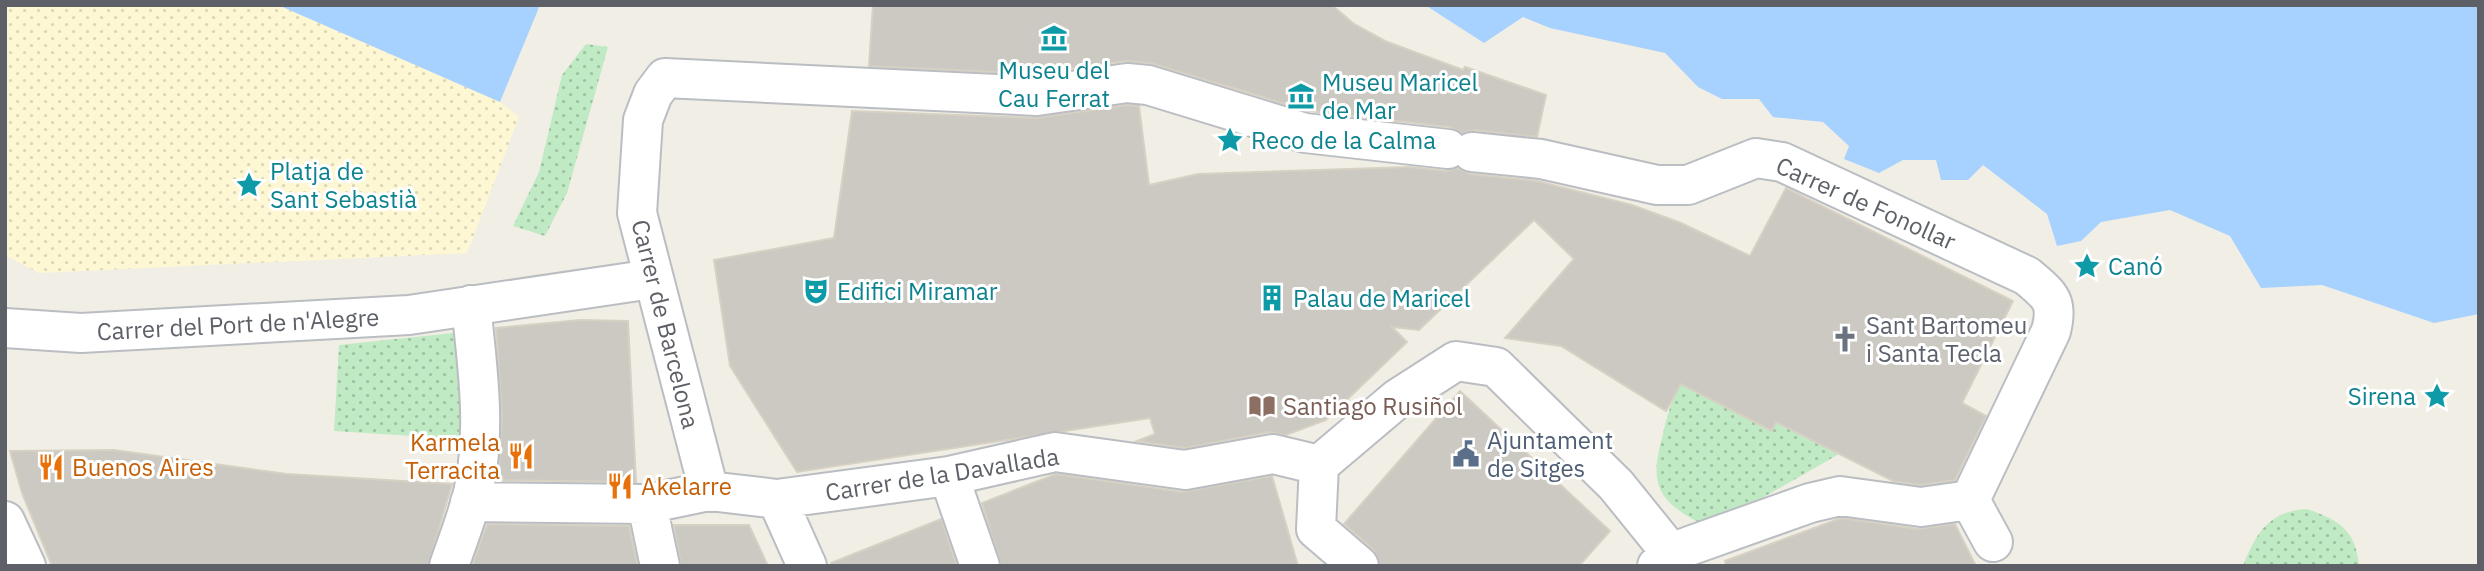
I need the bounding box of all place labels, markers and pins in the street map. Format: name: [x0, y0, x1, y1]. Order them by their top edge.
museum icon: Museu del Cau Ferrat: [1039, 23, 1069, 53]
place label: Museu del Cau Ferrat: [998, 54, 1110, 114]
place label: Museu Maricel de Mar: [1322, 66, 1478, 126]
museum icon: Museu Maricel de Mar: [1286, 81, 1316, 111]
place label: Reco de la Calma: [1251, 124, 1436, 156]
place icon: Reco de la Calma: [1215, 125, 1245, 155]
place label: Platja de Sant Sebastià: [270, 155, 417, 215]
place icon: Platja de Sant Sebastià: [234, 170, 264, 200]
place label: Canó: [2108, 250, 2163, 282]
place icon: Canó: [2072, 251, 2102, 281]
place label: Edifici Miramar: [837, 275, 998, 307]
theatre icon: Edifici Miramar: [801, 276, 831, 306]
place label: Palau de Maricel: [1293, 282, 1470, 314]
building icon: Palau de Maricel: [1257, 283, 1287, 313]
place label: Sant Bartomeu i Santa Tecla: [1866, 309, 2027, 369]
church icon: Sant Bartomeu i Santa Tecla: [1830, 324, 1860, 354]
place label: Sirena: [2348, 380, 2416, 412]
place icon: Sirena: [2422, 381, 2452, 411]
place label: Santiago Rusiñol: [1283, 390, 1463, 422]
library icon: Santiago Rusiñol: [1247, 391, 1277, 421]
place label: Ajuntament de Sitges: [1487, 424, 1613, 484]
place label: Karmela Terracita: [405, 426, 500, 486]
public building icon: Ajuntament de Sitges: [1451, 439, 1481, 469]
restaurant icon: Karmela Terracita: [506, 441, 536, 471]
place label: Buenos Aires: [72, 451, 214, 483]
restaurant icon: Buenos Aires: [36, 452, 66, 482]
place label: Akelarre: [641, 470, 732, 502]
restaurant icon: Akelarre: [605, 471, 635, 501]

